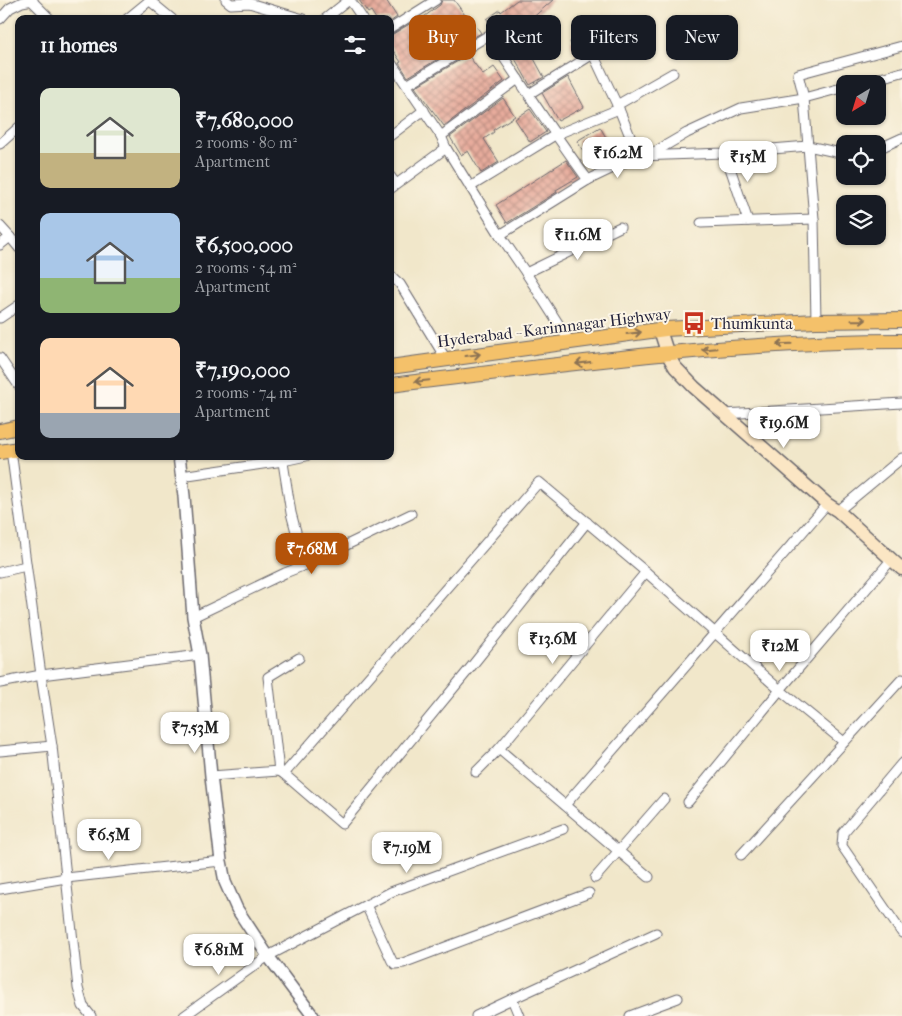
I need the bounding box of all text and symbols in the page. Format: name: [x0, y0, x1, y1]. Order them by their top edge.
chip: Buy: [409, 15, 476, 60]
chip: Rent: [486, 15, 561, 60]
chip: Filters: [571, 15, 656, 60]
chip: New: [666, 15, 738, 60]
icon: filters: [341, 31, 369, 59]
text: 11 homes: [40, 33, 117, 57]
north arrow: [836, 75, 886, 125]
map controls: [836, 75, 886, 245]
icon: home: [80, 108, 140, 168]
text: ₹7,680,000: [195, 108, 294, 132]
text: 2 rooms · 80 m²: [195, 133, 297, 152]
button: locate: [836, 135, 886, 185]
pin: ₹16.2M: [577, 136, 659, 179]
pin: ₹15M: [718, 140, 778, 183]
text: ₹16.2M: [593, 143, 643, 162]
text: ₹15M: [730, 147, 766, 166]
text: Apartment: [195, 152, 270, 171]
button: layers: [836, 195, 886, 245]
pin: ₹11.6M: [537, 218, 619, 261]
text: ₹11.6M: [555, 225, 601, 244]
icon: home: [80, 233, 140, 293]
text: ₹6,500,000: [195, 233, 293, 257]
text: 2 rooms · 54 m²: [195, 258, 296, 277]
text: Apartment: [195, 277, 270, 296]
street label: Hyderabad - Karimnagar Highway: [436, 304, 673, 351]
bus stop icon: Thumkunta: [681, 310, 707, 336]
place label: Thumkunta: [711, 314, 793, 333]
one-way arrow: [850, 315, 867, 325]
one-way arrow: [626, 328, 642, 338]
one-way arrow: [776, 340, 792, 349]
one-way arrow: [701, 345, 717, 354]
one-way arrow: [465, 350, 481, 360]
icon: home: [80, 358, 140, 418]
text: ₹7,190,000: [195, 358, 290, 382]
one-way arrow: [576, 358, 592, 368]
one-way arrow: [414, 376, 430, 386]
text: 2 rooms · 74 m²: [195, 383, 297, 402]
text: Apartment: [195, 402, 270, 421]
pin: ₹19.6M: [743, 406, 825, 449]
text: ₹19.6M: [759, 413, 809, 432]
pin: ₹7.68M: [271, 532, 353, 575]
text: ₹7.68M: [286, 539, 338, 558]
pin: ₹13.6M: [512, 622, 594, 665]
text: ₹13.6M: [529, 629, 577, 648]
pin: ₹12M: [750, 630, 810, 672]
text: ₹12M: [761, 636, 799, 655]
pin: ₹7.53M: [154, 712, 236, 754]
text: ₹7.53M: [171, 718, 219, 737]
pin: ₹6.5M: [74, 818, 144, 861]
text: ₹6.5M: [88, 825, 130, 844]
pin: ₹7.19M: [366, 832, 448, 874]
text: ₹7.19M: [383, 838, 431, 857]
pin: ₹6.81M: [178, 934, 260, 976]
text: ₹6.81M: [194, 940, 244, 959]

